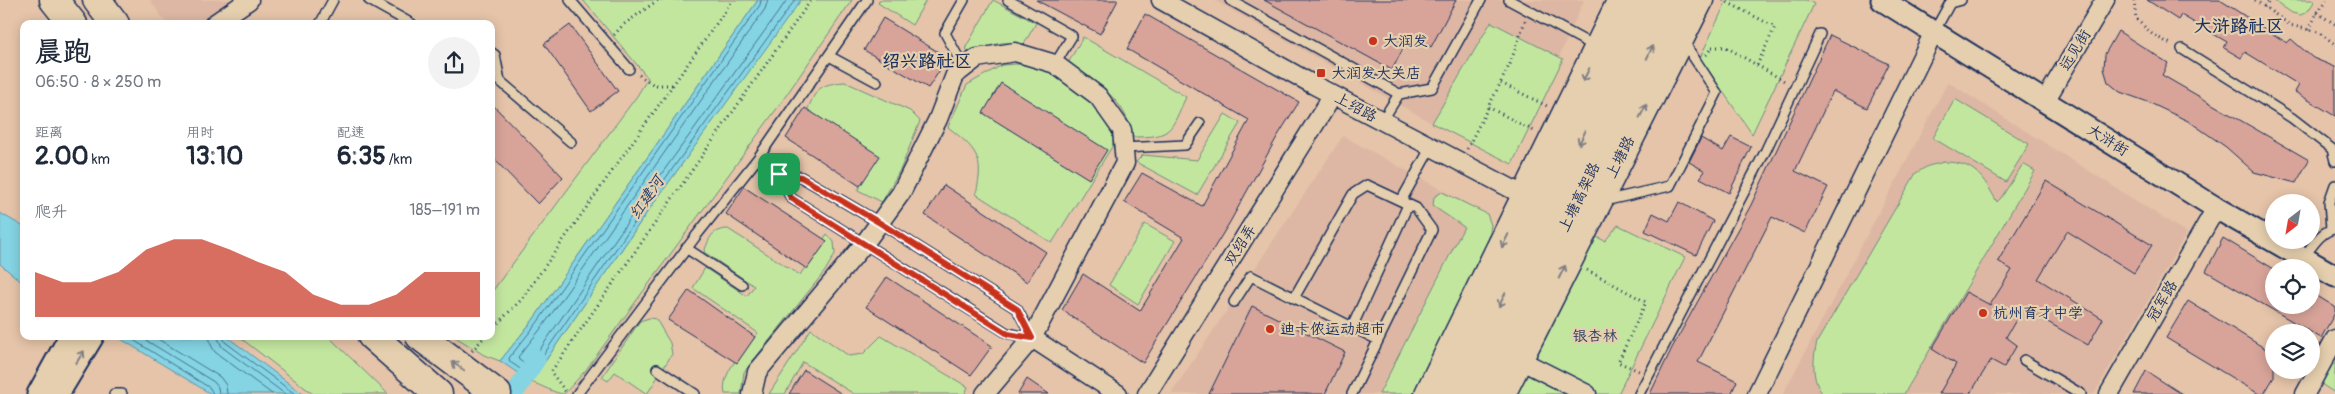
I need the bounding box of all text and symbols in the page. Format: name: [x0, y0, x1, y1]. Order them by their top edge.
district label: 大浒路社区: [2194, 15, 2284, 38]
street label: 远见街: [2056, 26, 2095, 74]
place label: 大润发: [1383, 32, 1428, 51]
text: 晨跑: [35, 35, 91, 70]
marker: 大润发: [1367, 35, 1379, 47]
button: share: [428, 37, 480, 89]
one-way arrow: [1646, 45, 1656, 60]
district label: 绍兴路社区: [882, 50, 972, 73]
place label: 大润发大关店: [1331, 64, 1421, 83]
marker: 大润发大关店: [1315, 67, 1327, 79]
one-way arrow: [1581, 68, 1591, 83]
text: 06:50 · 8 × 250 m: [35, 72, 161, 92]
street label: 上绍路: [1331, 88, 1380, 126]
one-way arrow: [1638, 104, 1648, 119]
street label: 大浒街: [2084, 120, 2132, 160]
text: 距离: [35, 124, 63, 141]
text: 用时: [186, 124, 214, 141]
text: 配速: [337, 124, 365, 141]
one-way arrow: [1576, 130, 1586, 145]
street label: 上塘路: [1602, 133, 1639, 182]
text: 2.00: [35, 141, 89, 172]
text: 13:10: [186, 141, 243, 172]
text: 6:35: [337, 141, 386, 172]
text: km: [89, 151, 110, 168]
text: /km: [386, 151, 412, 168]
pin: [758, 153, 800, 195]
street label: 上塘高架路: [1554, 159, 1604, 235]
icon: arrive: [765, 160, 793, 188]
water label: 红建河: [625, 170, 670, 223]
north arrow: [2265, 194, 2320, 249]
map controls: [2265, 194, 2320, 379]
text: 185–191 m: [409, 200, 480, 220]
text: 爬升: [35, 202, 67, 222]
street label: 双绍弄: [1220, 221, 1260, 269]
one-way arrow: [1500, 233, 1509, 248]
button: locate: [2265, 259, 2320, 314]
one-way arrow: [1558, 265, 1567, 280]
street label: 冠军路: [2143, 277, 2182, 325]
one-way arrow: [1497, 292, 1507, 307]
place label: 杭州育才中学: [1993, 304, 2083, 323]
marker: 杭州育才中学: [1977, 307, 1989, 319]
place label: 迪卡侬运动超市: [1280, 320, 1385, 339]
marker: 迪卡侬运动超市: [1264, 323, 1276, 335]
button: layers: [2265, 324, 2320, 379]
park label: 银杏林: [1572, 327, 1618, 346]
one-way arrow: [75, 350, 86, 364]
one-way arrow: [451, 361, 465, 371]

